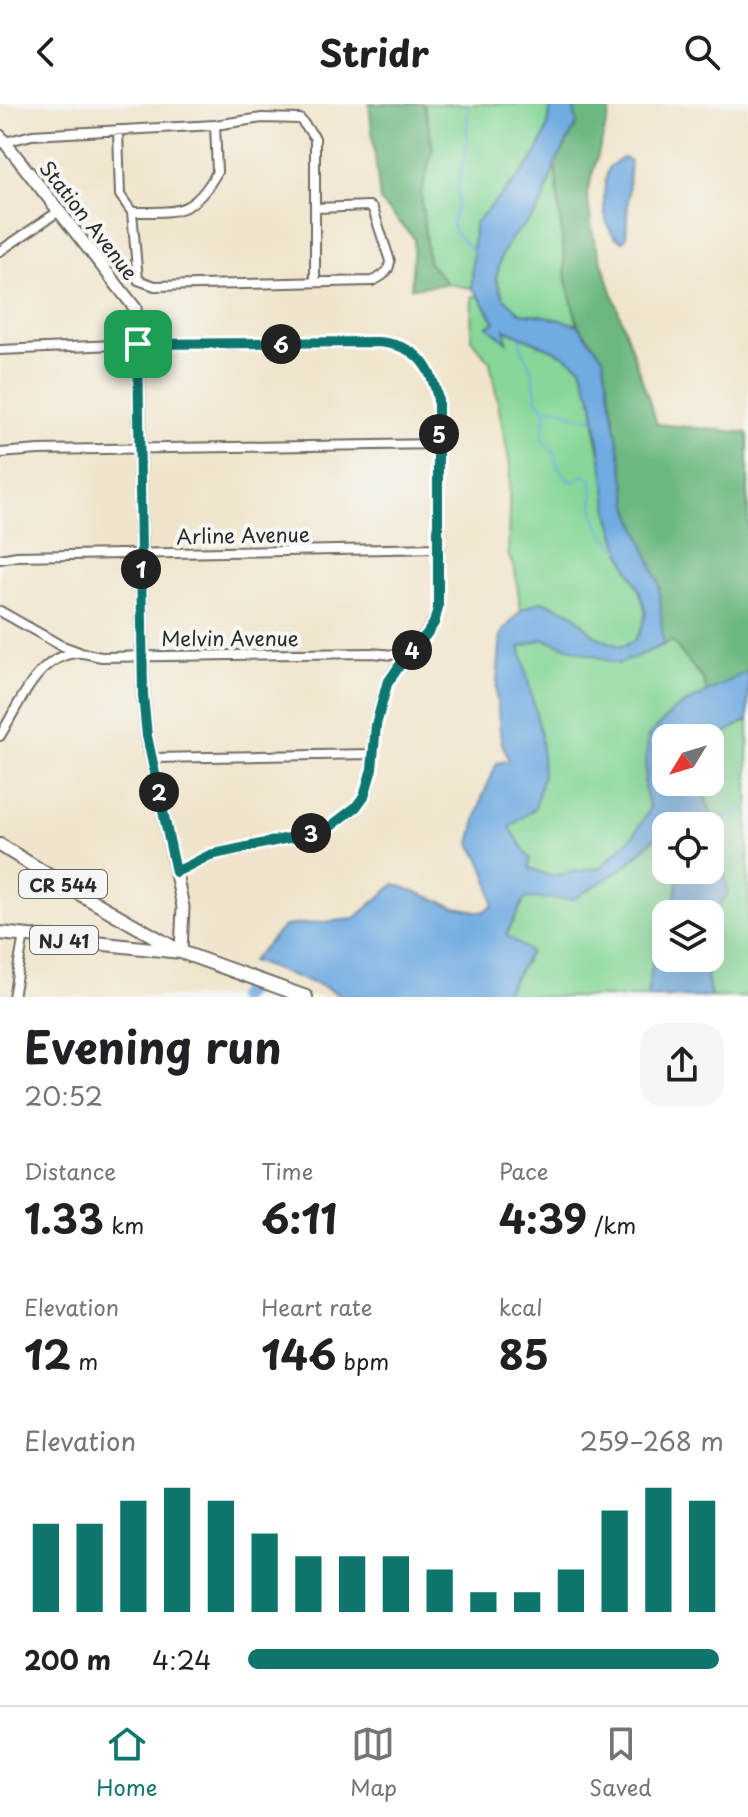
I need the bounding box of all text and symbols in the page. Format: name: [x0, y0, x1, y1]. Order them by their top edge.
text: Stridr: [319, 25, 429, 79]
icon: back: [24, 30, 68, 74]
icon: search: [680, 30, 724, 74]
street label: Station Avenue: [33, 154, 145, 286]
pin: [104, 310, 172, 378]
icon: arrive: [116, 322, 160, 366]
pin: 6: [261, 324, 301, 364]
text: 6: [273, 327, 289, 360]
pin: 5: [419, 414, 459, 454]
text: 5: [432, 417, 446, 450]
street label: Arline Avenue: [176, 519, 310, 551]
pin: 1: [121, 549, 161, 589]
text: 1: [136, 552, 146, 585]
street label: Melvin Avenue: [161, 623, 299, 653]
pin: 4: [392, 630, 432, 670]
text: 4: [405, 633, 419, 666]
north arrow: [652, 724, 724, 796]
map controls: [652, 724, 724, 972]
pin: 2: [139, 772, 179, 812]
text: 2: [151, 775, 167, 808]
button: locate: [652, 812, 724, 884]
pin: 3: [291, 813, 331, 853]
text: 3: [304, 816, 318, 849]
road number: CR 544: [19, 870, 107, 898]
button: layers: [652, 900, 724, 972]
road number: NJ 41: [30, 926, 98, 954]
text: Evening run: [24, 1013, 282, 1079]
button: share: [640, 1023, 724, 1107]
text: 20:52: [24, 1076, 103, 1115]
text: Distance: [24, 1154, 116, 1187]
text: Time: [261, 1154, 313, 1187]
text: Pace: [499, 1154, 548, 1187]
text: 1.33: [24, 1187, 104, 1248]
text: 6:11: [261, 1187, 338, 1248]
text: 4:39: [499, 1187, 587, 1248]
text: km: [104, 1208, 144, 1241]
text: /km: [587, 1208, 636, 1241]
text: Elevation: [24, 1290, 119, 1323]
text: Heart rate: [261, 1290, 372, 1323]
text: kcal: [499, 1290, 543, 1323]
text: 12: [24, 1323, 71, 1384]
text: 146: [261, 1323, 336, 1384]
text: 85: [499, 1323, 549, 1384]
text: m: [71, 1344, 98, 1377]
text: bpm: [336, 1344, 389, 1377]
text: Elevation: [24, 1421, 136, 1460]
text: 259–268 m: [579, 1421, 724, 1460]
text: 200 m: [24, 1640, 111, 1679]
text: 4:24: [152, 1640, 212, 1679]
tab: Home: [96, 1722, 157, 1803]
tab: Map: [350, 1722, 397, 1803]
tab: Saved: [589, 1722, 652, 1803]

